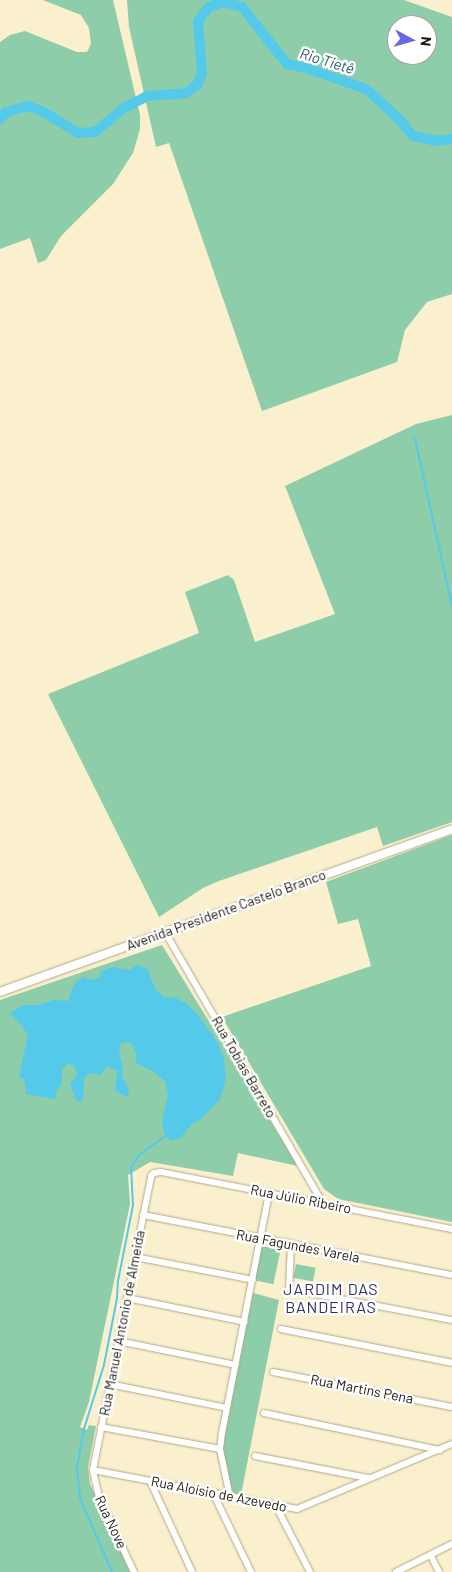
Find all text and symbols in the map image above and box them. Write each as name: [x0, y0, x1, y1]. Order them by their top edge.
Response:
north arrow: [387, 15, 437, 65]
text: N: [417, 36, 435, 47]
water label: Rio Tietê: [298, 44, 356, 78]
street label: Avenida Presidente Castelo Branco: [124, 866, 328, 954]
street label: Rua Tobias Barreto: [208, 1013, 280, 1121]
street label: Rua Júlio Ribeiro: [249, 1181, 353, 1217]
street label: Rua Fagundes Varela: [235, 1226, 361, 1266]
street label: Rua Manuel Antonio de Almeida: [96, 1229, 148, 1417]
district label: JARDIM DAS BANDEIRAS: [282, 1279, 380, 1317]
street label: Rua Martins Pena: [309, 1371, 415, 1407]
street label: Rua Aloísio de Azevedo: [150, 1473, 288, 1515]
street label: Rua Nove: [91, 1493, 131, 1551]

